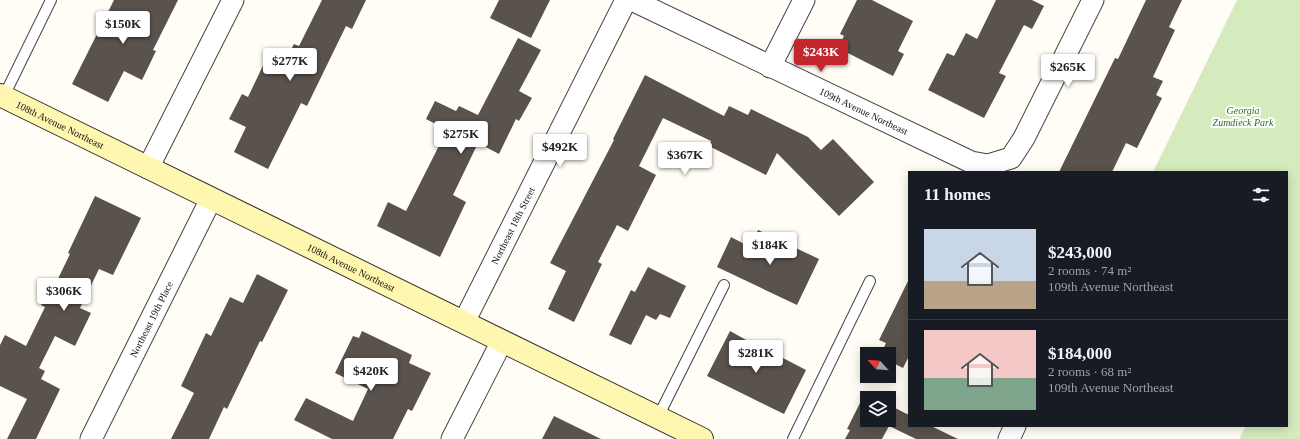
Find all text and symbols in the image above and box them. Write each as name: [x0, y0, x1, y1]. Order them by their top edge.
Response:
pin: $150K: [95, 11, 151, 45]
text: $150K: [105, 16, 141, 31]
pin: $243K: [793, 39, 849, 73]
text: $243K: [803, 44, 839, 59]
pin: $277K: [262, 48, 318, 82]
text: $277K: [272, 53, 308, 68]
pin: $265K: [1040, 54, 1096, 88]
text: $265K: [1050, 59, 1086, 74]
street label: 109th Avenue Northeast: [818, 85, 910, 137]
street label: 108th Avenue Northeast: [14, 99, 106, 151]
park label: Georgia Zumdieck Park: [1213, 105, 1274, 128]
pin: $275K: [433, 121, 489, 155]
text: $275K: [443, 126, 479, 141]
pin: $492K: [532, 134, 588, 168]
text: $492K: [542, 139, 578, 154]
pin: $367K: [657, 142, 713, 176]
text: $367K: [667, 147, 703, 162]
icon: filters: [1250, 184, 1272, 206]
street label: Northeast 18th Street: [489, 185, 537, 266]
text: 11 homes: [924, 185, 991, 204]
pin: $184K: [742, 232, 798, 266]
text: $184K: [752, 237, 788, 252]
street label: 108th Avenue Northeast: [305, 241, 397, 294]
text: $243,000: [1048, 243, 1112, 262]
icon: home: [956, 245, 1004, 293]
text: 2 rooms · 74 m²: [1048, 263, 1131, 278]
pin: $306K: [36, 278, 92, 312]
street label: Northeast 19th Place: [128, 279, 175, 359]
text: 109th Avenue Northeast: [1048, 279, 1173, 294]
text: $306K: [46, 283, 82, 298]
pin: $281K: [728, 340, 784, 374]
text: $184,000: [1048, 344, 1112, 363]
text: $281K: [738, 345, 774, 360]
icon: home: [956, 346, 1004, 394]
north arrow: [860, 347, 896, 383]
map controls: [860, 347, 896, 427]
pin: $420K: [343, 358, 399, 392]
text: $420K: [353, 363, 389, 378]
text: 2 rooms · 68 m²: [1048, 364, 1131, 379]
text: 109th Avenue Northeast: [1048, 380, 1173, 395]
button: layers: [860, 391, 896, 427]

